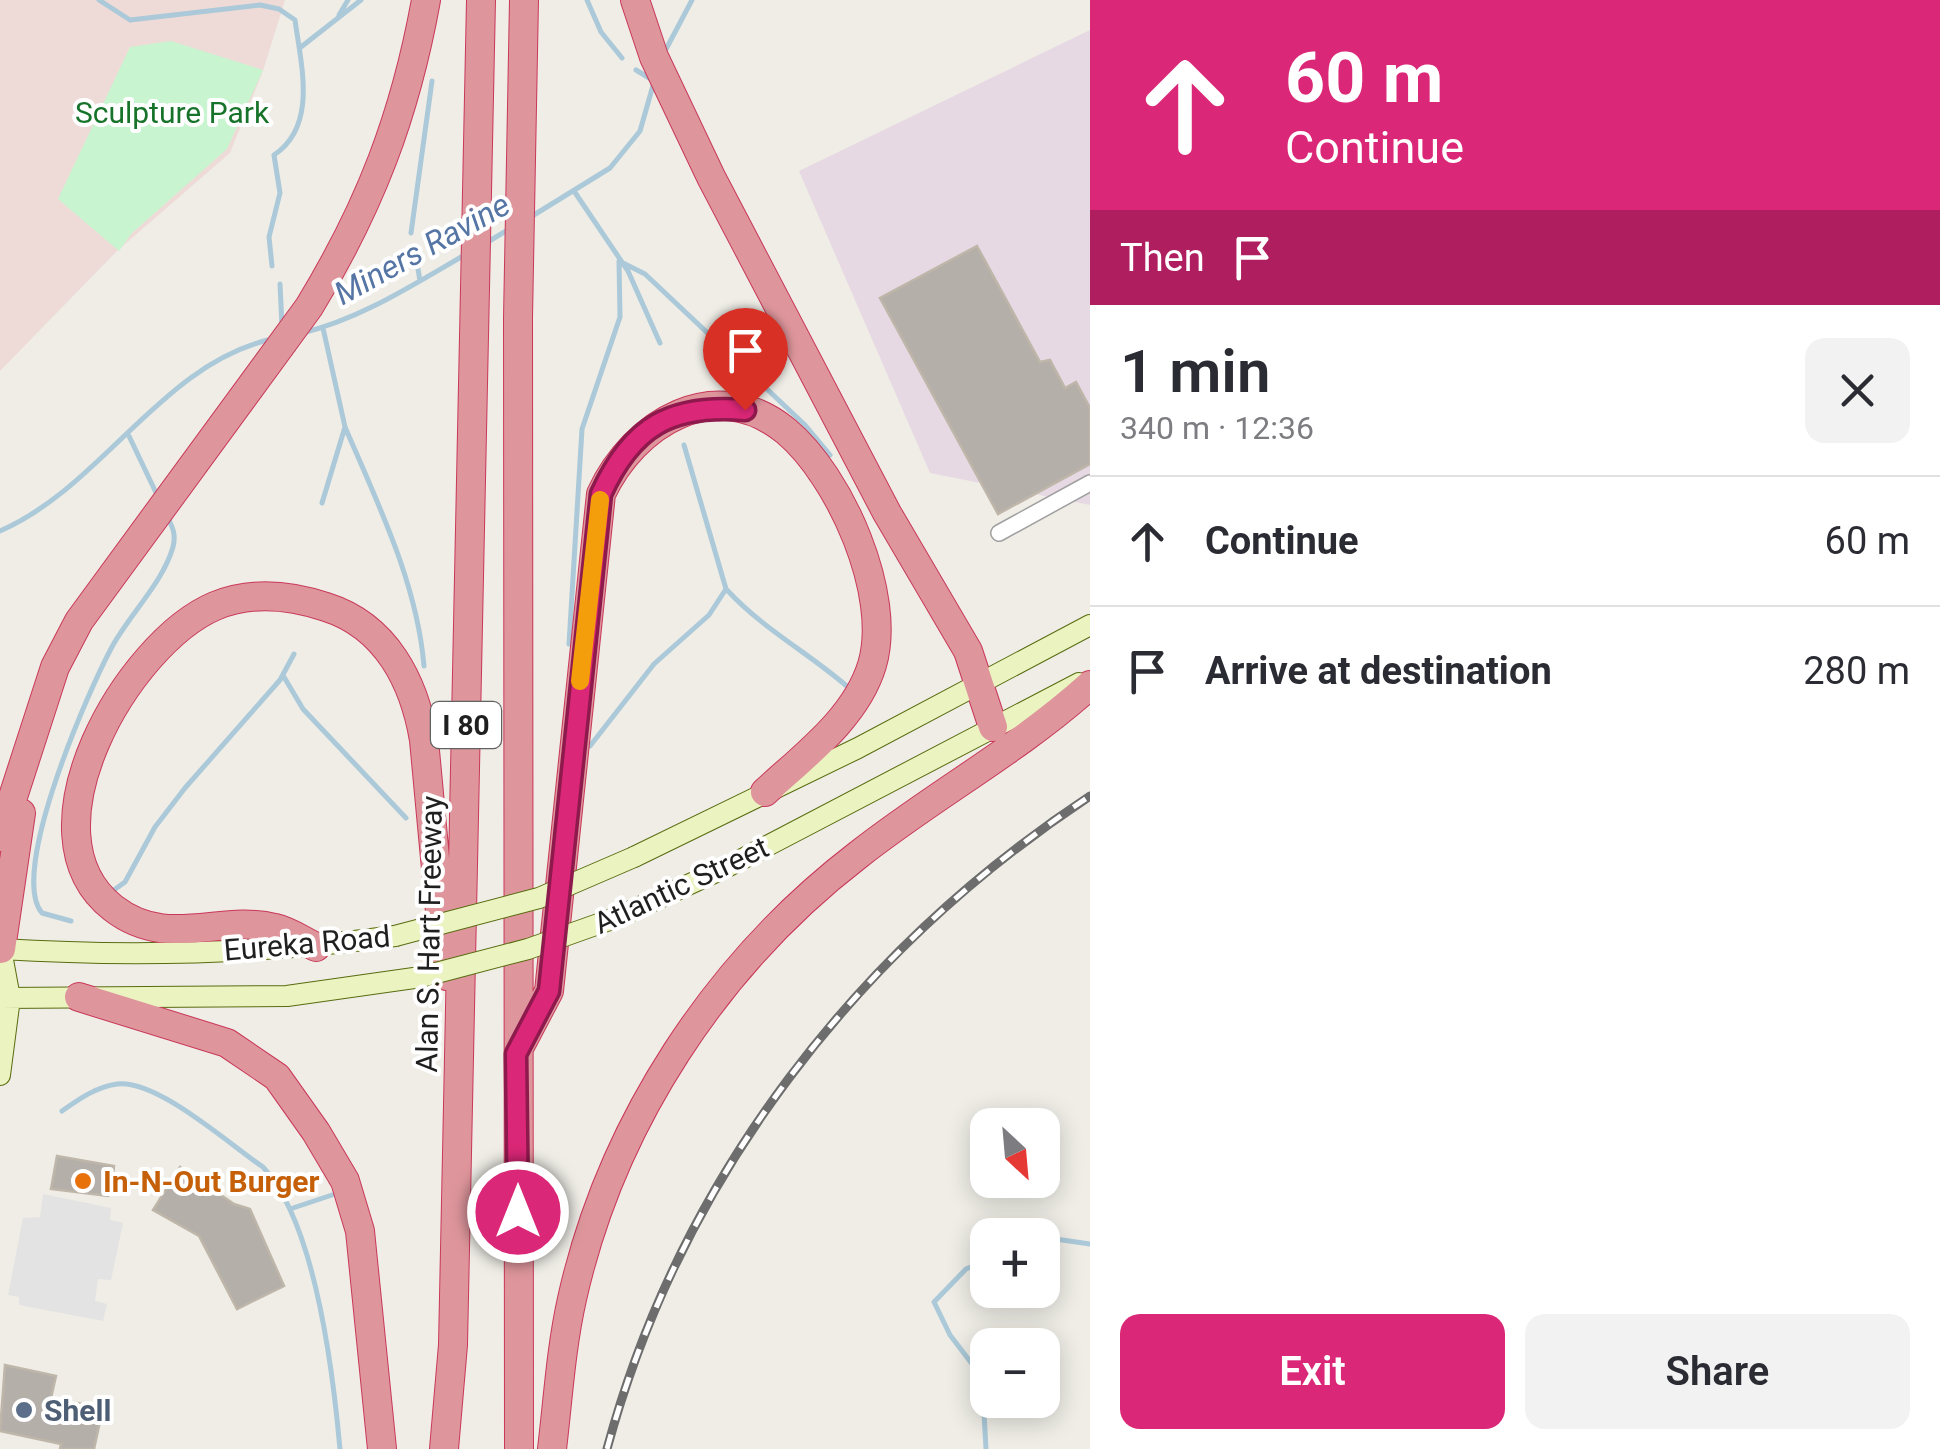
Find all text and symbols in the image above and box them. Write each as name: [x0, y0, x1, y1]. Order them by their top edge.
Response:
text: 60 m: [1285, 37, 1443, 119]
icon: ahead: [1120, 40, 1250, 170]
park label: Sculpture Park: [75, 95, 270, 130]
text: Continue: [1285, 121, 1464, 174]
water label: Miners Ravine: [328, 185, 516, 313]
icon: arrive: [1225, 230, 1280, 285]
text: Then: [1120, 236, 1205, 280]
pin: [703, 308, 788, 411]
icon: arrive: [718, 323, 773, 378]
text: 1 min: [1120, 336, 1270, 407]
button: close: [1805, 338, 1910, 443]
text: 340 m · 12:36: [1120, 409, 1314, 447]
icon: ahead: [1120, 514, 1175, 569]
text: Continue: [1205, 519, 1359, 563]
text: 60 m: [1825, 519, 1910, 563]
icon: arrive: [1120, 644, 1175, 699]
text: Arrive at destination: [1205, 649, 1552, 693]
text: 280 m: [1803, 649, 1910, 693]
road number: I 80: [431, 702, 501, 748]
street label: Alan S. Hart Freeway: [409, 795, 449, 1073]
street label: Atlantic Street: [588, 829, 774, 941]
street label: Eureka Road: [222, 918, 392, 968]
north arrow: [970, 1108, 1060, 1198]
map controls: [970, 1108, 1060, 1418]
position arrow: [466, 1160, 570, 1264]
place label: In-N-Out Burger: [103, 1164, 319, 1199]
marker: In-N-Out Burger: [72, 1170, 94, 1192]
button: +: [970, 1218, 1060, 1308]
button: Exit: [1120, 1314, 1505, 1429]
button: Share: [1525, 1314, 1910, 1429]
button: −: [970, 1328, 1060, 1418]
place label: Shell: [44, 1393, 111, 1428]
marker: Shell: [13, 1399, 35, 1421]

